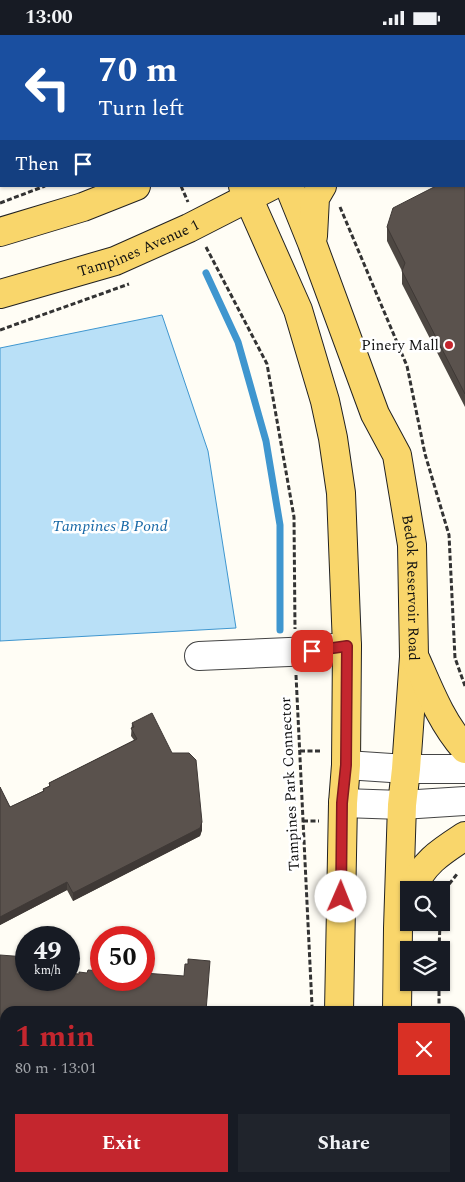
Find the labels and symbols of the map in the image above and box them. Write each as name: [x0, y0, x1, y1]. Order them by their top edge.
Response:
street label: Tampines Avenue 1: [75, 213, 203, 283]
place label: Pinery Mall: [361, 334, 439, 357]
marker: Pinery Mall: [443, 339, 455, 351]
street label: Bedok Reservoir Road: [396, 513, 426, 661]
water label: Tampines B Pond: [52, 514, 168, 538]
pin: [291, 630, 333, 672]
street label: Tampines Park Connector: [274, 696, 306, 872]
position arrow: [314, 870, 366, 922]
speed limit sign: 50: [90, 926, 155, 991]

